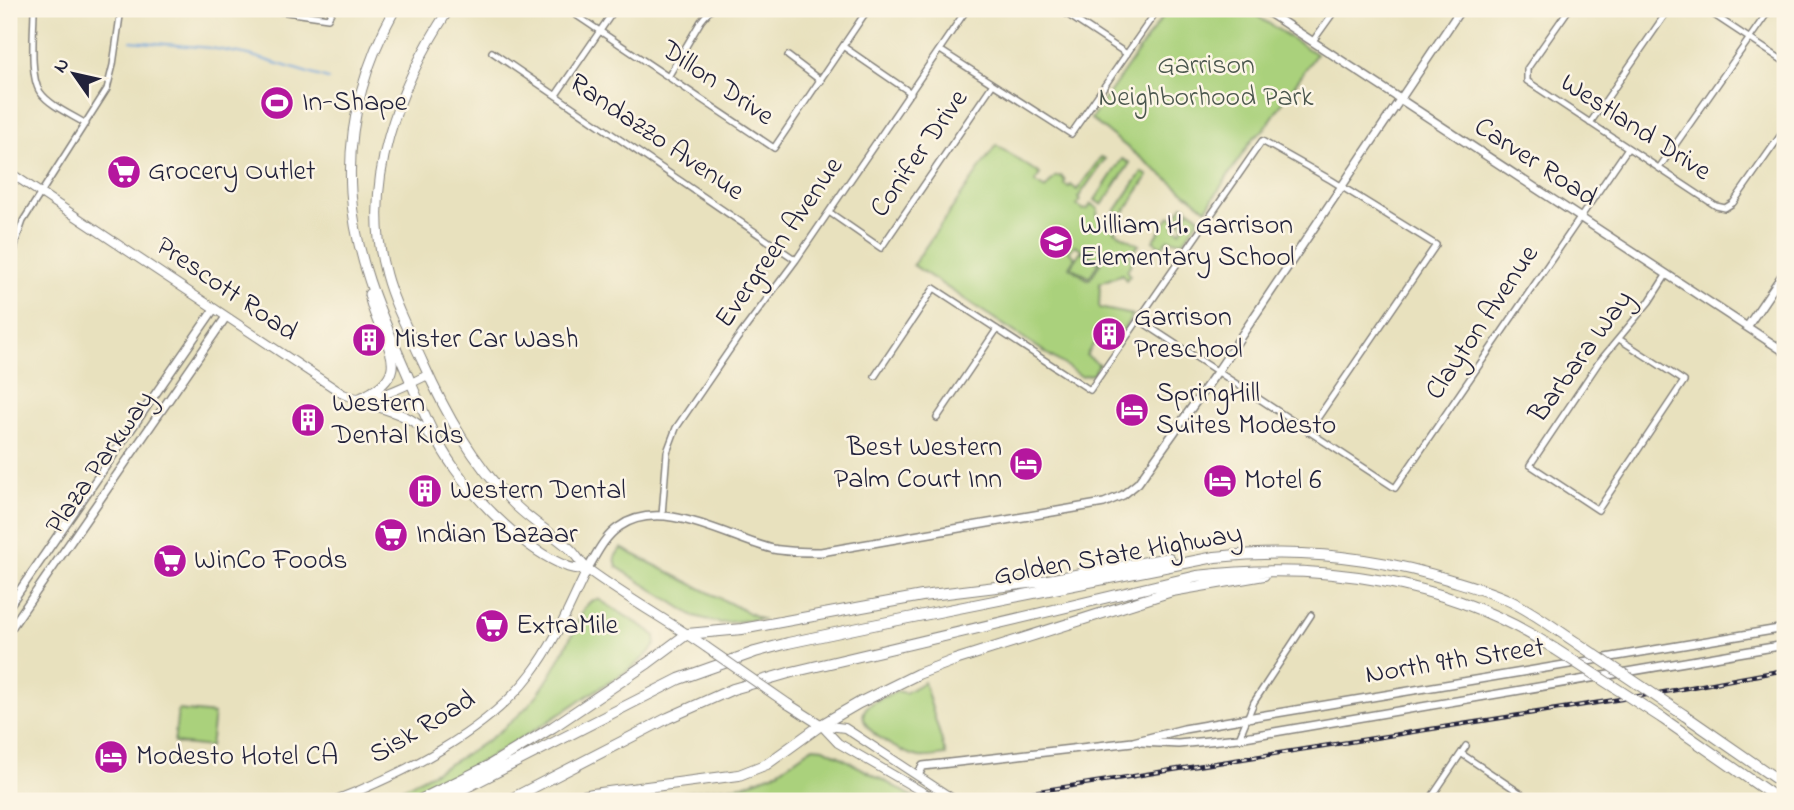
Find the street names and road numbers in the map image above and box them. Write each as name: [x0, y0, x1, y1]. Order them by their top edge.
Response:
street label: Dillon Drive: [651, 30, 782, 137]
street label: Randazzo Avenue: [560, 64, 752, 212]
street label: Westland Drive: [1551, 64, 1719, 192]
street label: Conifer Drive: [861, 81, 980, 227]
street label: Carver Road: [1465, 108, 1605, 218]
street label: Evergreen Avenue: [706, 149, 855, 337]
street label: Prescott Road: [147, 227, 306, 353]
street label: Clayton Avenue: [1416, 237, 1550, 409]
street label: Barbara Way: [1519, 282, 1644, 433]
street label: Plaza Parkway: [36, 382, 166, 544]
street label: Golden State Highway: [991, 514, 1245, 598]
street label: North 9th Street: [1363, 628, 1547, 696]
street label: Sisk Road: [362, 680, 484, 776]

